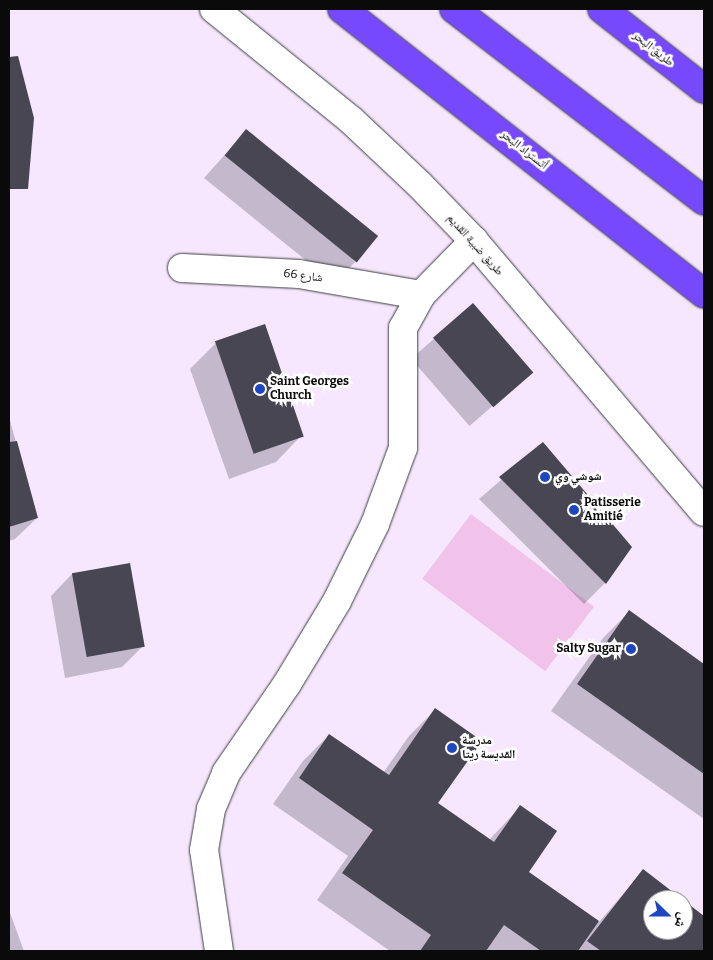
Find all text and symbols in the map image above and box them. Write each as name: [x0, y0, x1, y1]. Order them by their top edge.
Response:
street label: طريق البحر: [629, 28, 677, 70]
street label: أتستراد البحر: [497, 127, 551, 173]
street label: طريق ضبية القديم: [443, 211, 507, 279]
street label: شارع 66: [283, 266, 323, 286]
place label: Saint Georges Church: [270, 375, 349, 403]
marker: Saint Georges Church: [254, 383, 266, 395]
place label: شوشي وي: [555, 470, 602, 484]
marker: شوشي وي: [539, 471, 551, 483]
place label: Patisserie Amitié: [584, 496, 641, 524]
marker: Patisserie Amitié: [568, 504, 580, 516]
place label: Salty Sugar: [556, 642, 621, 656]
marker: Salty Sugar: [625, 643, 637, 655]
place label: مدرسة القديسة ريتا: [462, 734, 515, 762]
marker: مدرسة القديسة ريتا: [446, 742, 458, 754]
north arrow: [643, 890, 693, 940]
text: ش: [671, 910, 692, 930]

